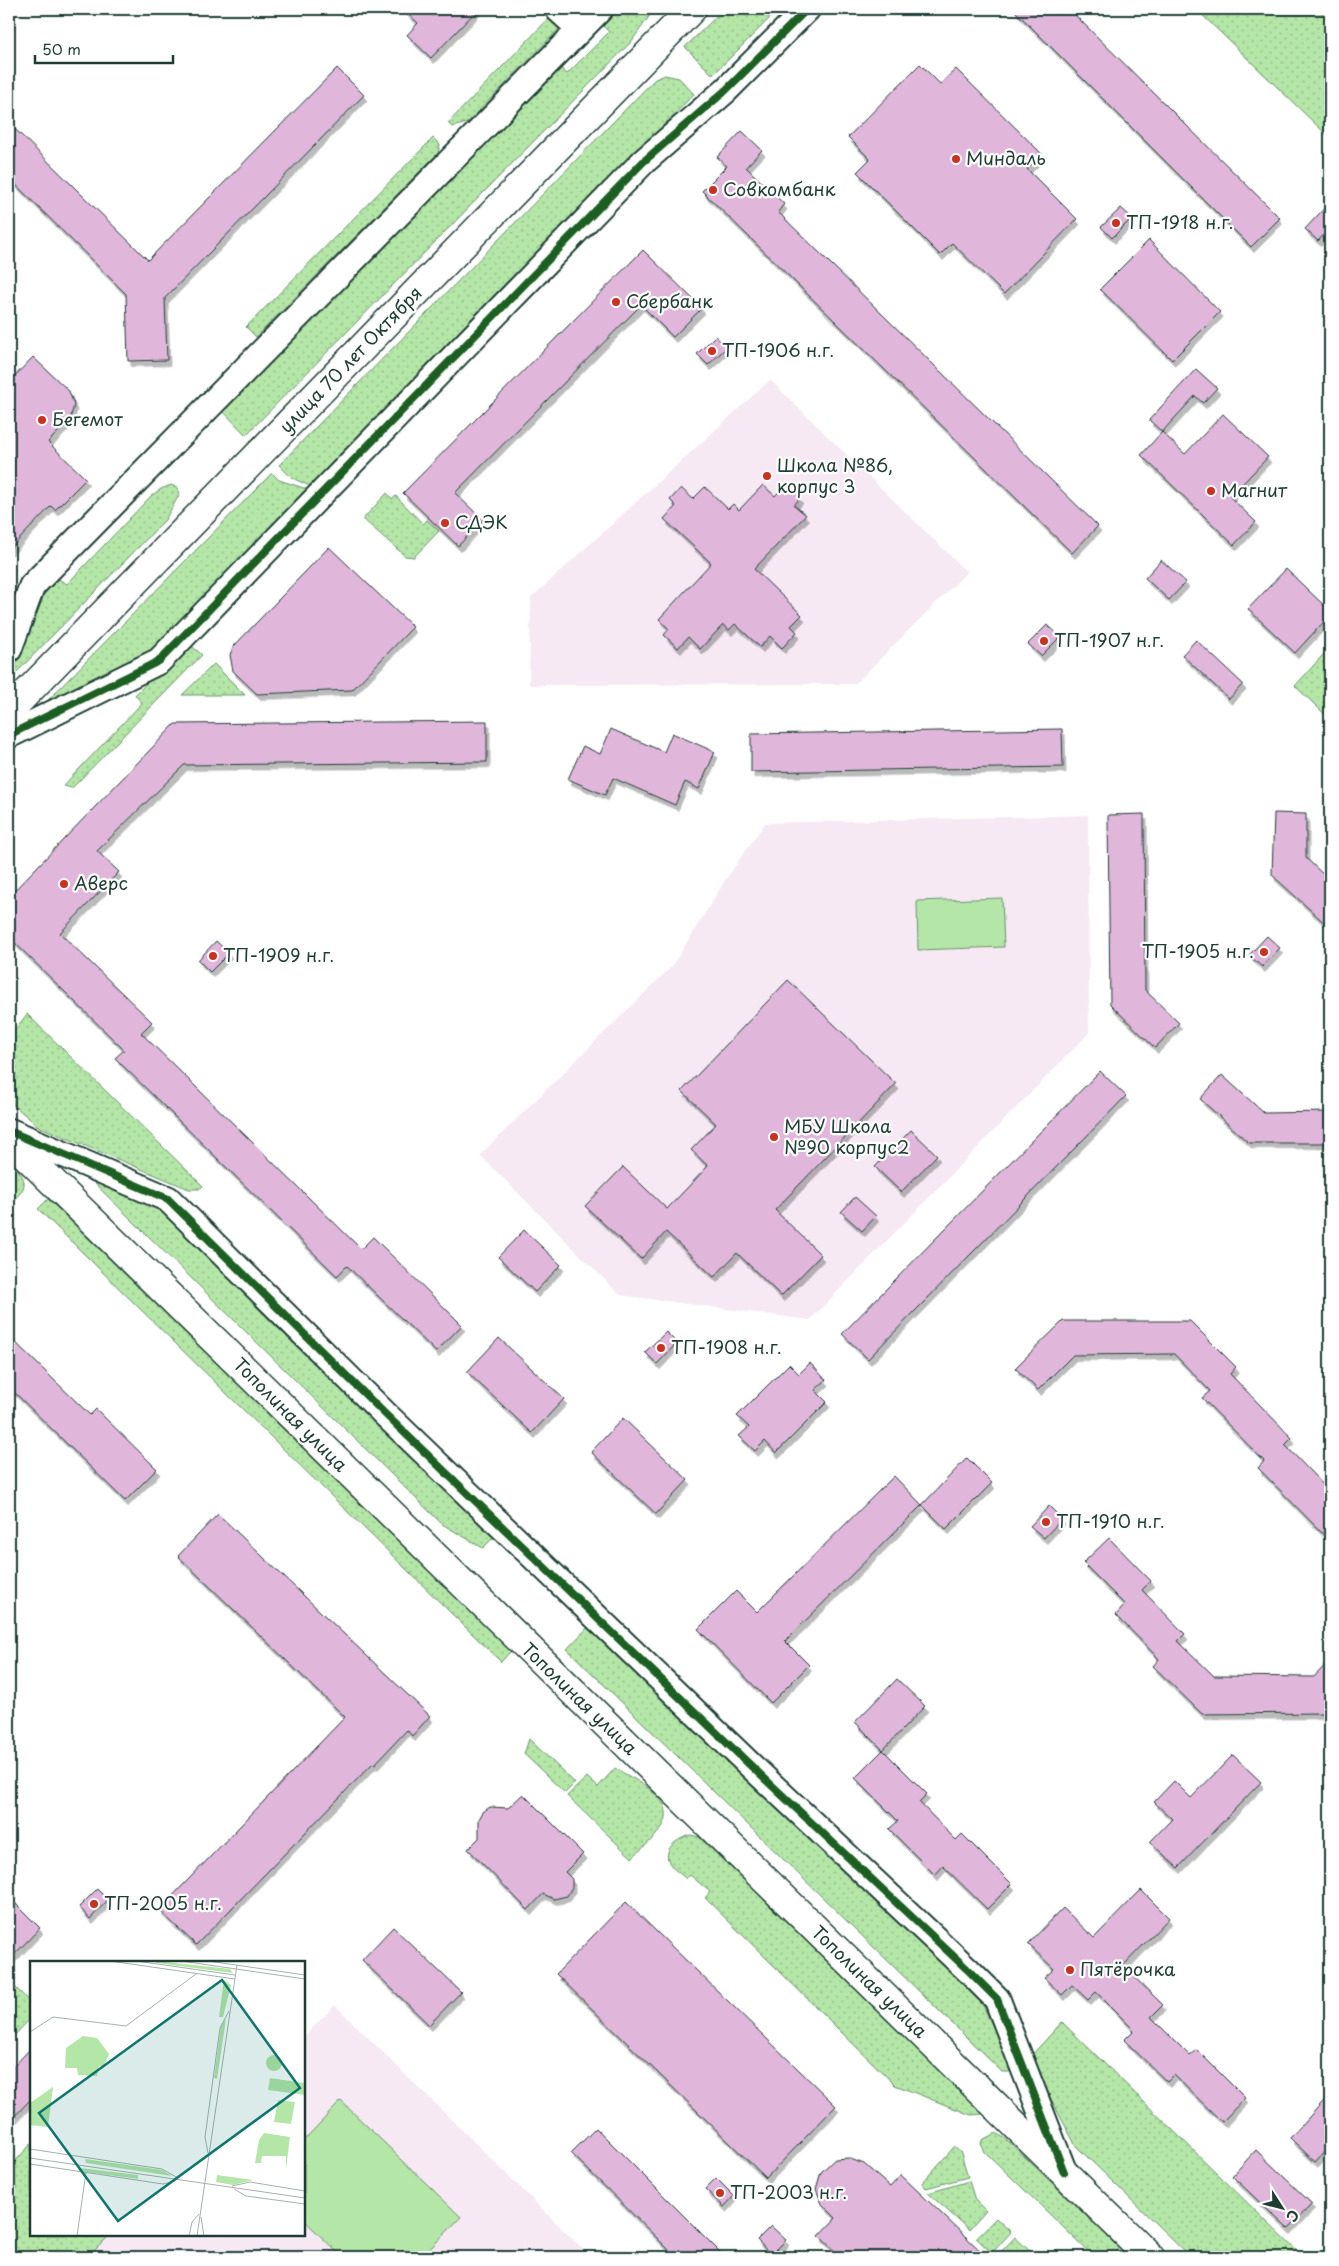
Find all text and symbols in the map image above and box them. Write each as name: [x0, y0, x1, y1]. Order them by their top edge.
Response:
scale bar: [35, 32, 172, 64]
text: 50 m: [42, 37, 81, 60]
place label: Миндаль: [966, 144, 1046, 171]
marker: Миндаль: [950, 153, 962, 165]
place label: Совкомбанк: [723, 175, 836, 202]
marker: Совкомбанк: [707, 184, 719, 196]
place label: ТП-1918 н.г.: [1126, 208, 1234, 235]
marker: ТП-1918 н.г.: [1110, 217, 1122, 229]
street label: улица 70 лет Октября: [272, 279, 427, 439]
place label: Сбербанк: [626, 287, 713, 314]
marker: Сбербанк: [610, 296, 622, 308]
place label: ТП-1906 н.г.: [722, 336, 834, 363]
marker: ТП-1906 н.г.: [706, 345, 718, 357]
place label: Бегемот: [52, 405, 123, 432]
marker: Бегемот: [36, 414, 48, 426]
place label: Школа №86, корпус 3: [777, 451, 893, 499]
marker: Школа №86, корпус 3: [761, 470, 773, 482]
place label: Магнит: [1221, 476, 1288, 503]
marker: Магнит: [1205, 485, 1217, 497]
place label: СДЭК: [455, 508, 508, 535]
marker: СДЭК: [439, 517, 451, 529]
place label: ТП-1907 н.г.: [1054, 626, 1164, 653]
marker: ТП-1907 н.г.: [1038, 635, 1050, 647]
place label: Аверс: [74, 869, 128, 896]
marker: Аверс: [58, 878, 70, 890]
place label: ТП-1905 н.г.: [1142, 937, 1254, 964]
place label: ТП-1909 н.г.: [223, 941, 334, 968]
marker: ТП-1905 н.г.: [1258, 946, 1270, 958]
marker: ТП-1909 н.г.: [207, 950, 219, 962]
place label: МБУ Школа №90 корпус2: [784, 1112, 909, 1160]
marker: МБУ Школа №90 корпус2: [768, 1131, 780, 1143]
place label: ТП-1908 н.г.: [671, 1333, 782, 1360]
marker: ТП-1908 н.г.: [655, 1342, 667, 1354]
street label: Тополиная улица: [228, 1351, 355, 1478]
place label: ТП-1910 н.г.: [1056, 1507, 1165, 1534]
marker: ТП-1910 н.г.: [1040, 1516, 1052, 1528]
street label: Тополиная улица: [516, 1635, 645, 1761]
place label: ТП-2005 н.г.: [104, 1889, 222, 1916]
marker: ТП-2005 н.г.: [88, 1898, 100, 1910]
street label: Тополиная улица: [806, 1918, 935, 2044]
place label: Пятёрочка: [1080, 1955, 1176, 1982]
inset map: [30, 1961, 305, 2236]
marker: Пятёрочка: [1064, 1964, 1076, 1976]
place label: ТП-2003 н.г.: [730, 2178, 847, 2205]
north arrow: [1256, 2184, 1306, 2234]
marker: ТП-2003 н.г.: [714, 2187, 726, 2199]
text: С: [1281, 2206, 1305, 2226]

